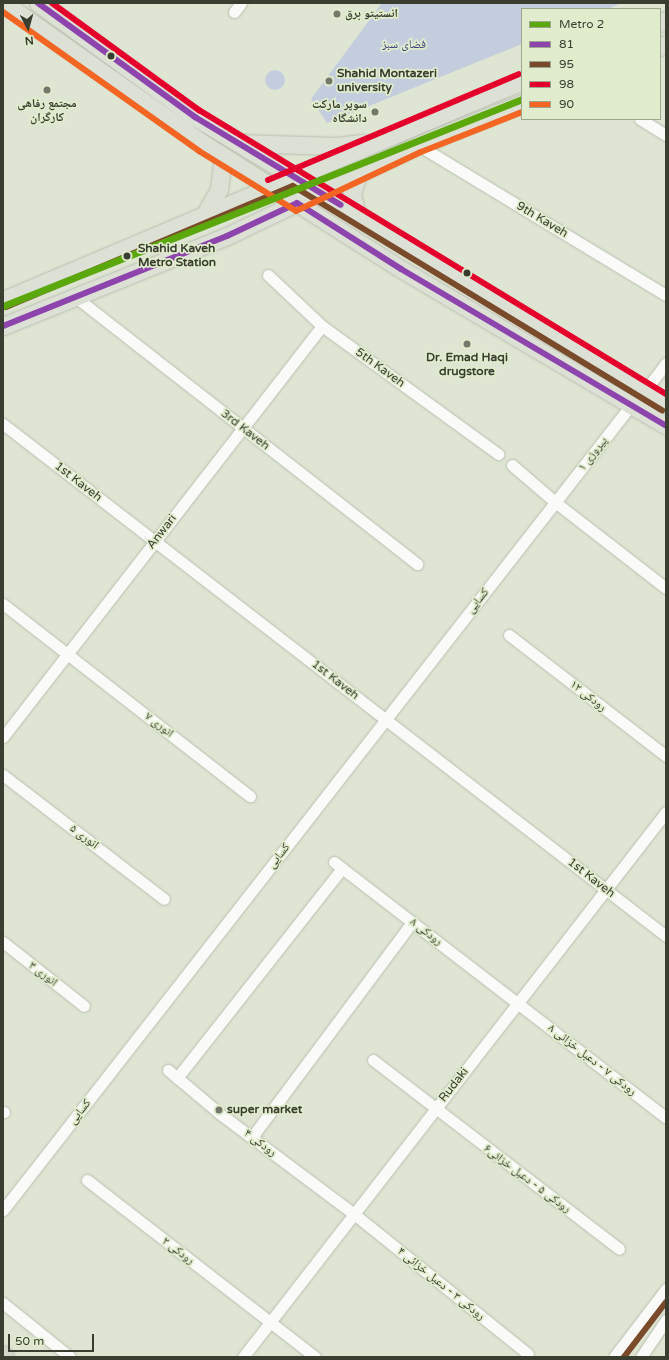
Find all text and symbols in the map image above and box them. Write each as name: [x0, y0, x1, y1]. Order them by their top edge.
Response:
place label: انستیتو برق: [345, 7, 398, 21]
north arrow: [8, 8, 48, 48]
legend: [521, 8, 661, 120]
marker: انستیتو برق: [332, 9, 342, 19]
text: Metro 2: [559, 17, 604, 31]
text: N: [24, 34, 34, 47]
text: 81: [559, 37, 574, 51]
park label: فضای سبز: [382, 38, 426, 52]
unlabelled marker: [106, 51, 116, 61]
text: 95: [559, 57, 574, 71]
place label: Shahid Montazeri university: [337, 67, 437, 95]
marker: Shahid Montazeri university: [324, 76, 334, 86]
text: 98: [559, 77, 574, 91]
marker: مجتمع رفاهی کارگران: [42, 85, 52, 95]
place label: مجتمع رفاهی کارگران: [17, 97, 77, 125]
text: 90: [559, 97, 574, 111]
place label: سوپر مارکت دانشگاه: [312, 98, 367, 126]
marker: سوپر مارکت دانشگاه: [370, 107, 380, 117]
street label: 9th Kaveh: [514, 199, 570, 241]
place label: Shahid Kaveh Metro Station: [138, 242, 216, 270]
marker: Shahid Kaveh Metro Station: [120, 249, 134, 263]
unlabelled marker: [462, 268, 472, 278]
marker: Dr. Emad Haqi drugstore: [462, 339, 472, 349]
street label: 5th Kaveh: [352, 345, 408, 391]
place label: Dr. Emad Haqi drugstore: [426, 351, 508, 379]
street label: 3rd Kaveh: [218, 407, 272, 453]
street label: پیروزی ۱: [575, 434, 611, 474]
street label: 1st Kaveh: [52, 459, 104, 505]
street label: Anwari: [144, 512, 180, 552]
street label: کسایی: [464, 585, 492, 617]
street label: 1st Kaveh: [309, 657, 361, 703]
street label: رودکی ۱۲: [567, 677, 609, 715]
street label: انوری ۷: [142, 709, 176, 741]
street label: انوری ۵: [67, 822, 101, 852]
street label: کسایی: [265, 840, 293, 872]
street label: 1st Kaveh: [565, 855, 617, 901]
street label: رودکی ۸: [407, 915, 445, 949]
street label: انوری ۳: [26, 958, 60, 990]
street label: رودکی ۷ - دعبل خزائی ۸: [545, 1021, 639, 1099]
street label: Rudaki: [436, 1065, 472, 1105]
street label: کسایی: [66, 1096, 94, 1128]
place label: super market: [227, 1103, 302, 1117]
marker: super market: [214, 1105, 224, 1115]
street label: رودکی ۴: [241, 1126, 279, 1160]
street label: رودکی ۵ - دعبل خزائی۶: [481, 1142, 573, 1216]
street label: رودکی ۲: [159, 1234, 197, 1268]
street label: رودکی ۳ - دعبل خزائی ۴: [394, 1244, 488, 1324]
scale bar: [10, 1326, 96, 1352]
text: 50 m: [15, 1334, 44, 1348]

